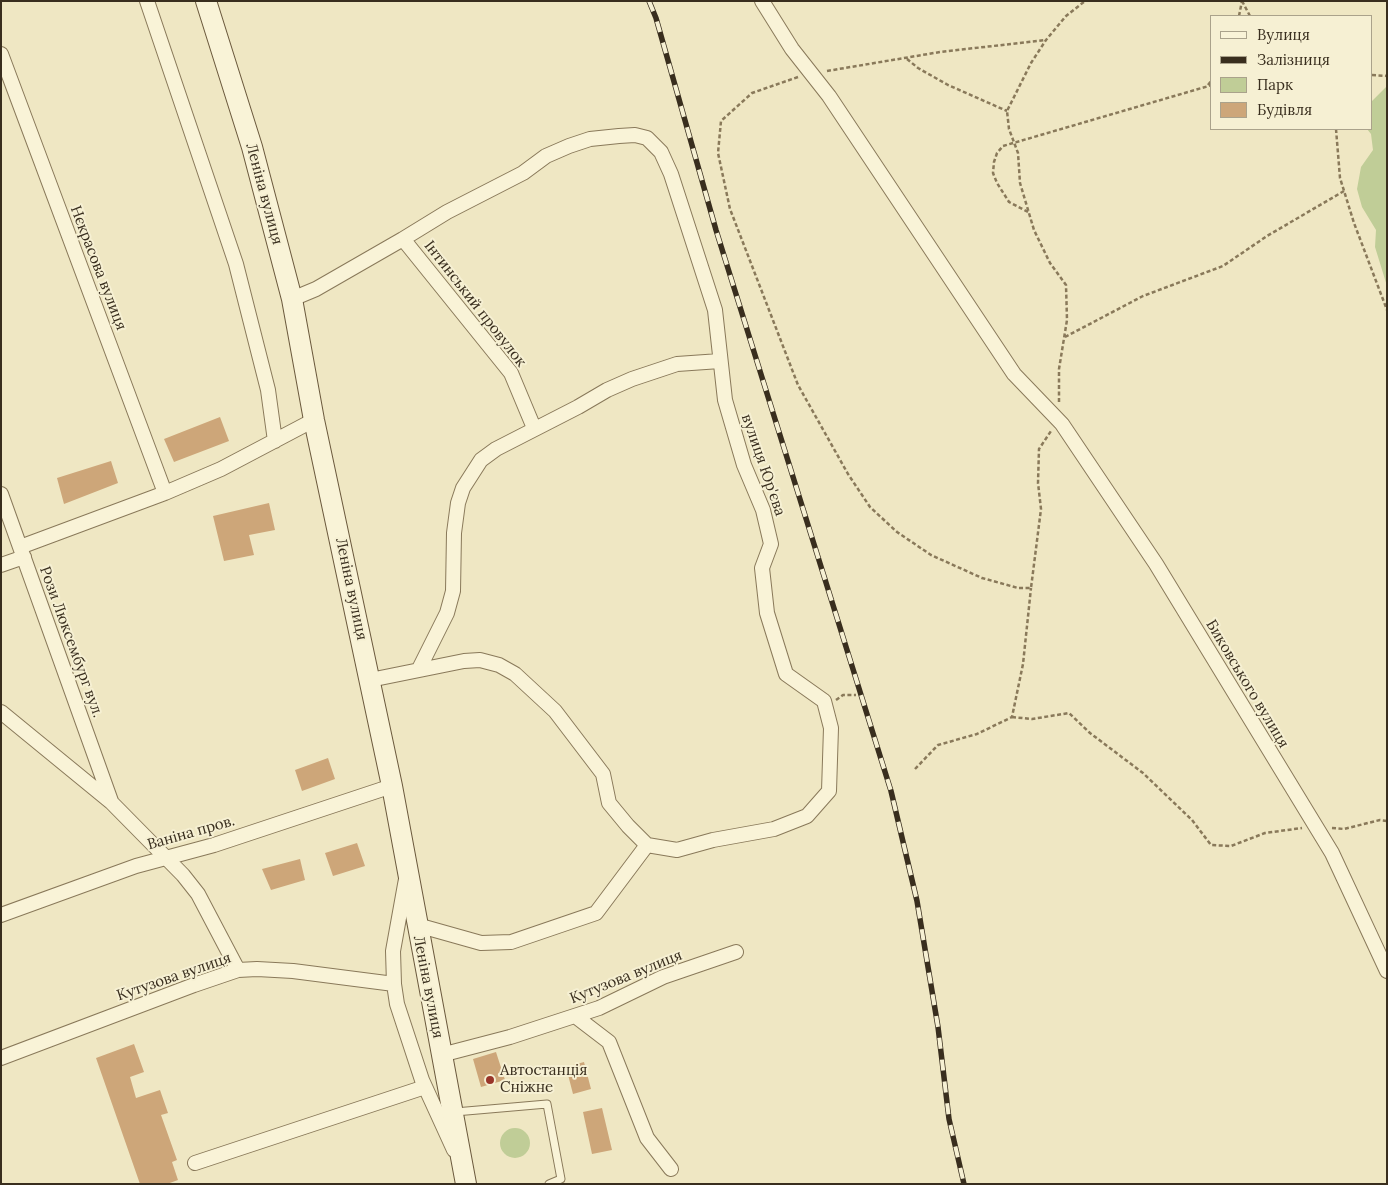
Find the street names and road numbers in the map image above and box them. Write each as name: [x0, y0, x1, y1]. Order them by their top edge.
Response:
street label: Леніна вулиця: [242, 141, 286, 247]
street label: Нєкрасова вулиця: [66, 203, 130, 333]
street label: Інтинський провулок: [420, 237, 530, 371]
street label: вулиця Юр'єва: [737, 412, 789, 518]
street label: Леніна вулиця: [331, 536, 371, 642]
street label: Рози Люксембург вул.: [35, 564, 107, 720]
street label: Биковського вулиця: [1202, 617, 1292, 751]
street label: Ваніна пров.: [145, 812, 237, 854]
street label: Леніна вулиця: [409, 934, 447, 1040]
street label: Кутузова вулиця: [567, 946, 685, 1008]
street label: Кутузова вулиця: [115, 949, 233, 1005]

